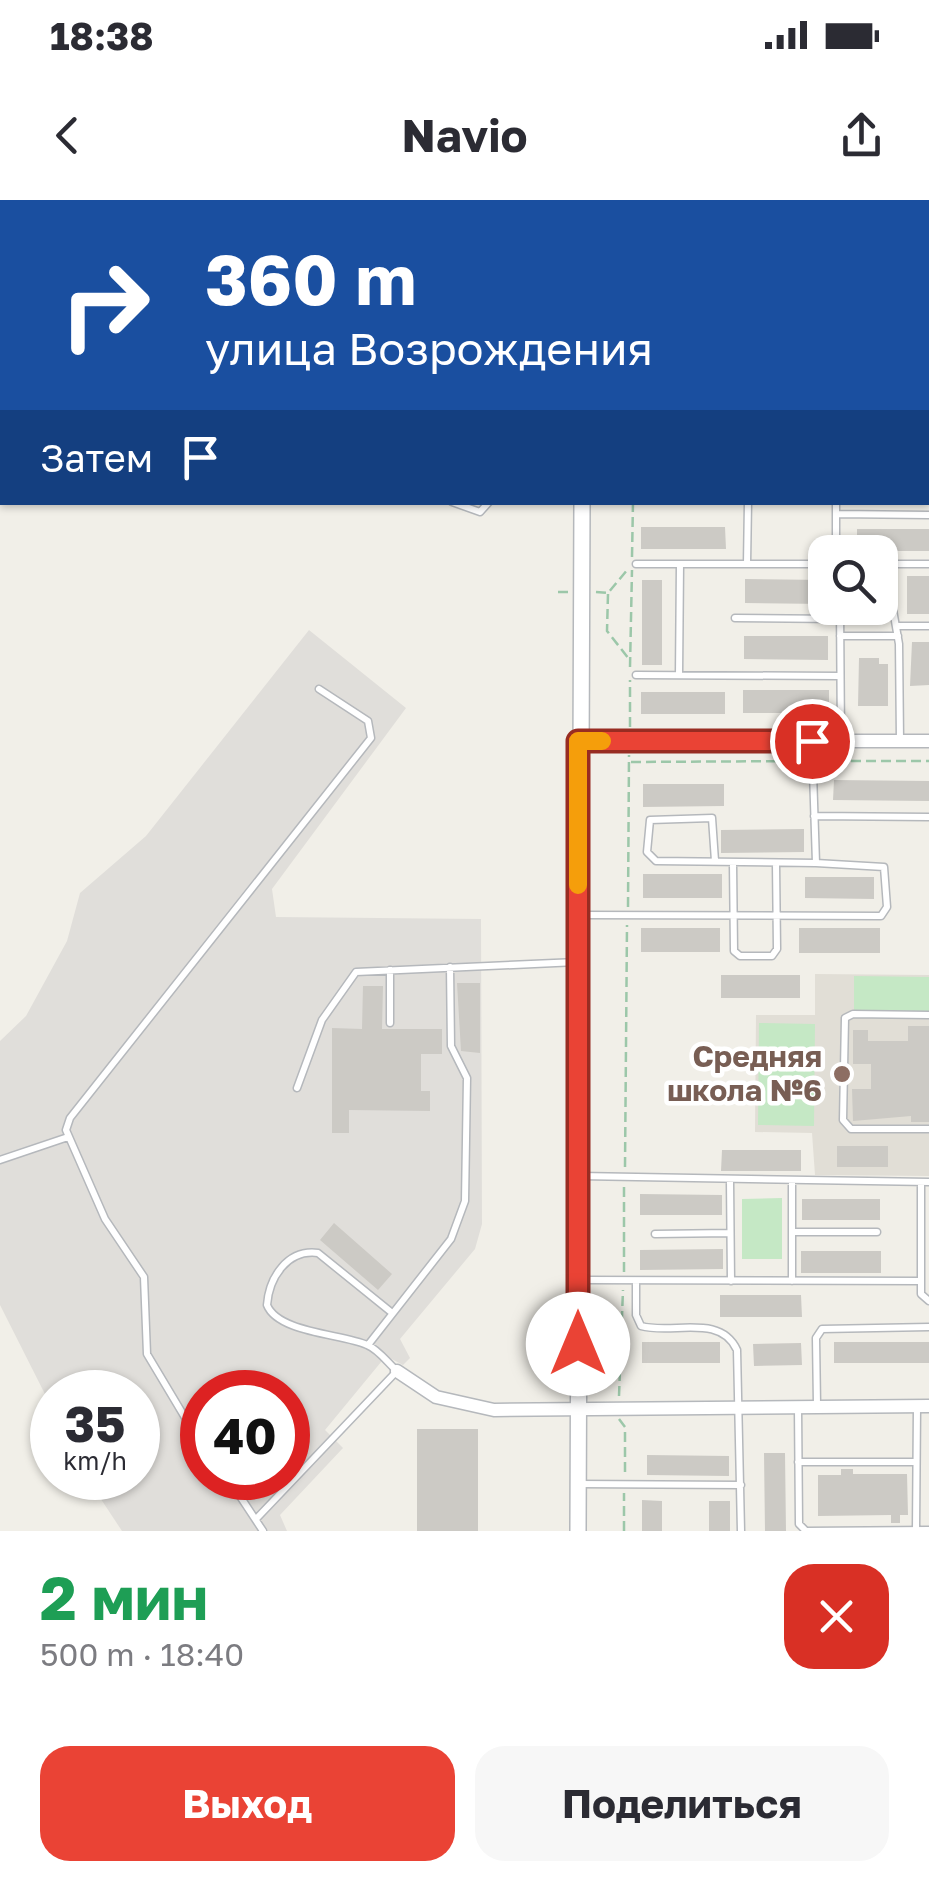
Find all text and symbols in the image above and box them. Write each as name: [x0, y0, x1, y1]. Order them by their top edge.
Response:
text: 18:38: [50, 13, 154, 58]
icon: back: [40, 108, 95, 163]
text: Navio: [402, 108, 527, 162]
icon: share: [834, 108, 889, 163]
text: 360 m: [205, 236, 416, 320]
icon: right: [40, 240, 170, 370]
text: улица Возрождения: [205, 321, 653, 375]
icon: arrive: [173, 430, 228, 485]
text: Затем: [40, 435, 153, 480]
map controls: [808, 535, 898, 625]
button: search: [808, 535, 898, 625]
pin: [770, 699, 855, 784]
icon: arrive: [785, 714, 840, 769]
place label: Средняя школа №6: [667, 1038, 822, 1108]
marker: Средняя школа №6: [831, 1063, 853, 1085]
position arrow: [526, 1292, 630, 1396]
speed limit sign: 40: [180, 1370, 310, 1500]
text: 35: [64, 1393, 125, 1453]
text: km/h: [63, 1445, 127, 1476]
text: 2 мин: [40, 1561, 208, 1633]
button: close: [784, 1564, 889, 1669]
text: 500 m · 18:40: [40, 1635, 244, 1673]
button: Выход: [40, 1746, 455, 1861]
button: Поделиться: [475, 1746, 889, 1861]

